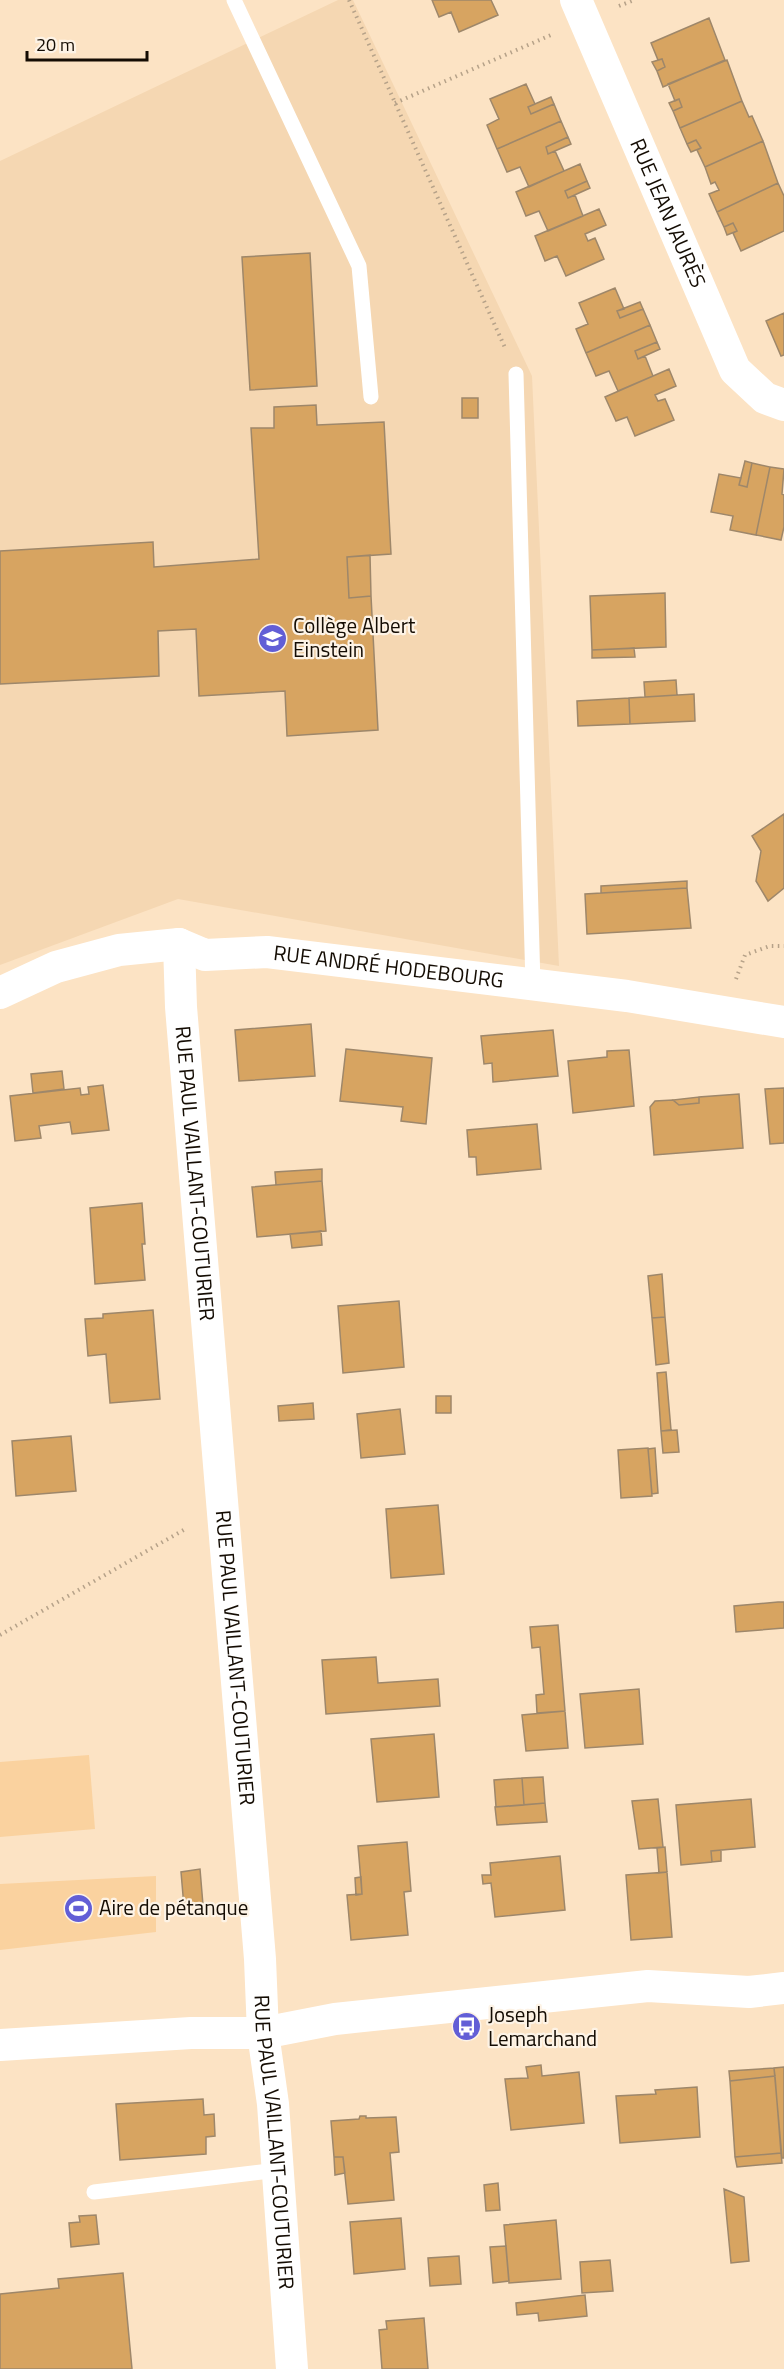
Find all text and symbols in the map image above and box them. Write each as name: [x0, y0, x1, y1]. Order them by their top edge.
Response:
scale bar: [27, 24, 147, 62]
text: 20 m: [36, 31, 75, 58]
street label: RUE JEAN JAURÈS: [622, 133, 715, 292]
place label: Collège Albert Einstein: [293, 609, 416, 665]
school or university icon: Collège Albert Einstein: [256, 622, 288, 654]
street label: RUE ANDRÉ HODEBOURG: [272, 936, 506, 996]
street label: RUE PAUL VAILLANT-COUTURIER: [168, 1024, 224, 1322]
street label: RUE PAUL VAILLANT-COUTURIER: [208, 1509, 264, 1807]
place label: Aire de pétanque: [99, 1891, 248, 1923]
sports icon: Aire de pétanque: [62, 1892, 94, 1924]
street label: RUE PAUL VAILLANT-COUTURIER: [246, 1994, 303, 2291]
place label: Joseph Lemarchand: [488, 1998, 597, 2054]
bus stop icon: Joseph Lemarchand: [451, 2011, 483, 2043]

